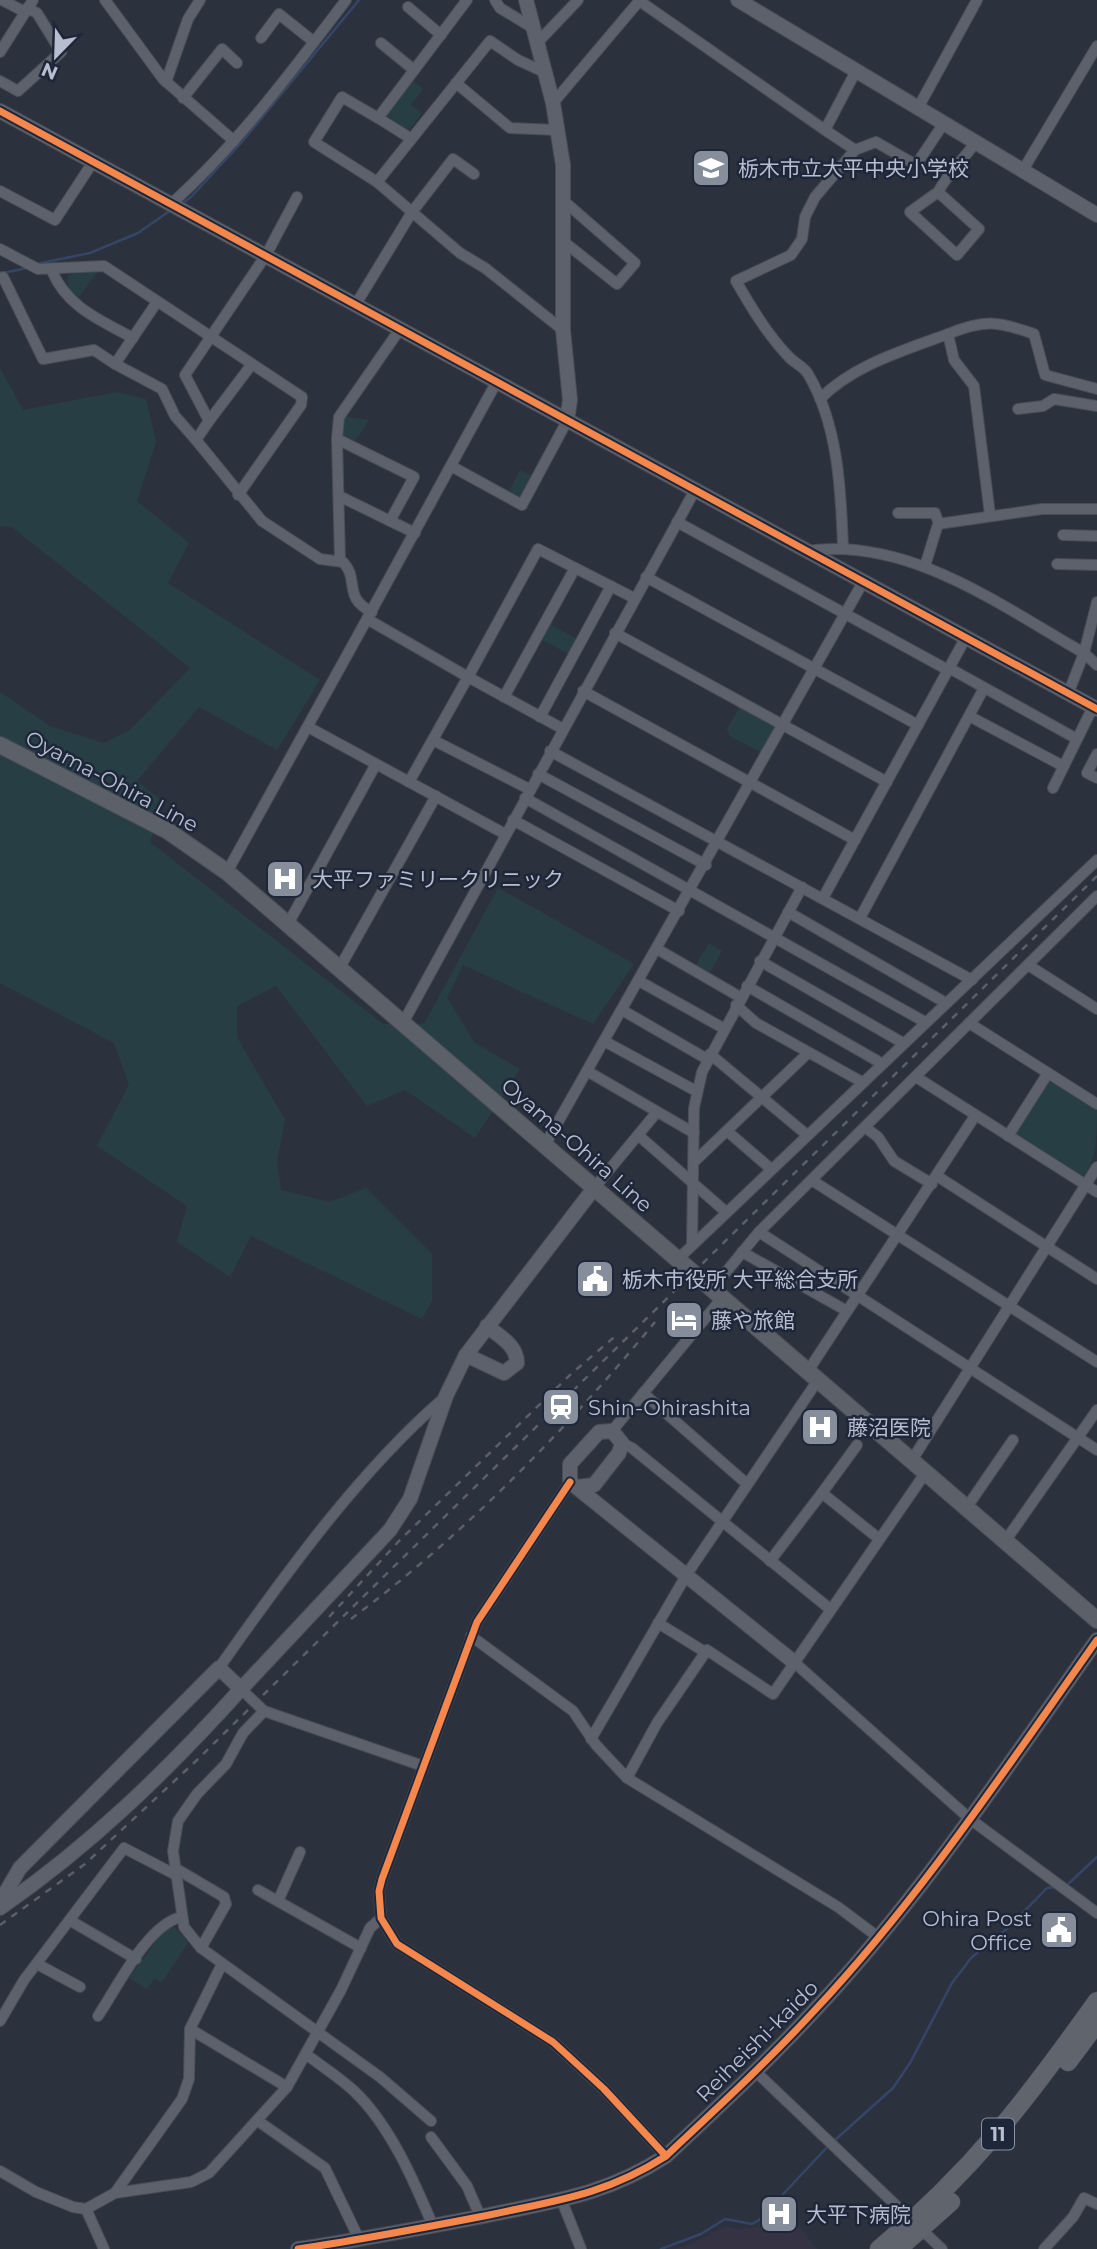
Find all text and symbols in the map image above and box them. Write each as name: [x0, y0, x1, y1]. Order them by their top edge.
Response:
north arrow: [21, 21, 91, 91]
text: N: [38, 58, 61, 85]
school or university icon: 栃木市立大平中央小学校: [690, 147, 732, 189]
place label: 栃木市立大平中央小学校: [738, 156, 969, 181]
street label: Oyama-Ohira Line: [22, 725, 202, 837]
hospital icon: 大平ファミリークリニック: [264, 858, 306, 900]
place label: 大平ファミリークリニック: [312, 867, 564, 892]
street label: Oyama-Ohira Line: [496, 1073, 658, 1217]
public building icon: 栃木市役所 大平総合支所: [574, 1258, 616, 1300]
place label: 栃木市役所 大平総合支所: [622, 1267, 859, 1292]
hotel icon: 藤や旅館: [663, 1299, 705, 1341]
place label: 藤や旅館: [711, 1308, 795, 1333]
station icon: Shin-Ohirashita: [540, 1386, 582, 1428]
place label: Shin-Ohirashita: [588, 1395, 751, 1420]
hospital icon: 藤沼医院: [799, 1406, 841, 1448]
place label: 藤沼医院: [847, 1415, 931, 1440]
place label: Ohira Post Office: [922, 1906, 1032, 1955]
public building icon: Ohira Post Office: [1038, 1909, 1080, 1951]
street label: Reiheishi-kaido: [691, 1975, 823, 2107]
road number: 11: [982, 2118, 1014, 2150]
hospital icon: 大平下病院: [758, 2193, 800, 2235]
place label: 大平下病院: [806, 2202, 911, 2227]

